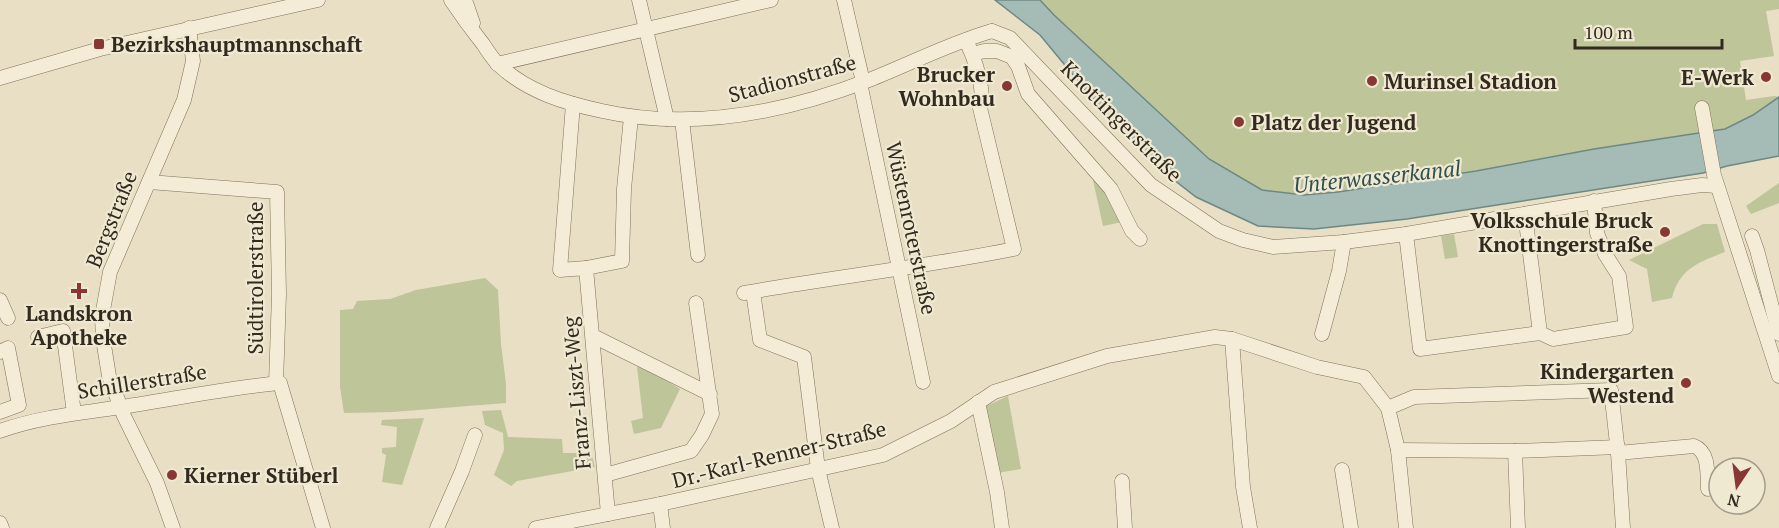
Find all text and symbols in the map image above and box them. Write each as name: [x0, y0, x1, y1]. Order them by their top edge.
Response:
scale bar: [1575, 12, 1722, 50]
text: 100 m: [1584, 20, 1633, 44]
place label: Bezirkshauptmannschaft: [111, 30, 363, 58]
marker: Bezirkshauptmannschaft: [92, 37, 106, 51]
street label: Stadionstraße: [725, 47, 859, 109]
street label: Knottingerstraße: [1055, 54, 1189, 188]
place label: Brucker Wohnbau: [898, 60, 995, 112]
place label: E-Werk: [1681, 63, 1755, 91]
place label: Murinsel Stadion: [1384, 67, 1557, 95]
marker: E-Werk: [1759, 70, 1773, 84]
marker: Murinsel Stadion: [1365, 74, 1379, 88]
marker: Brucker Wohnbau: [1000, 79, 1014, 93]
place label: Platz der Jugend: [1251, 108, 1417, 136]
marker: Platz der Jugend: [1232, 115, 1246, 129]
street label: Wüstenroterstraße: [880, 139, 944, 317]
water label: Unterwasserkanal: [1292, 153, 1462, 199]
street label: Bergstraße: [79, 166, 143, 272]
street label: Südtirolerstraße: [241, 201, 269, 355]
place label: Volksschule Bruck Knottingerstraße: [1470, 206, 1654, 258]
marker: Volksschule Bruck Knottingerstraße: [1658, 225, 1672, 239]
marker: Landskron Apotheke: [72, 284, 86, 298]
place label: Landskron Apotheke: [26, 299, 133, 351]
street label: Franz-Liszt-Weg: [555, 314, 597, 471]
street label: Schillerstraße: [75, 357, 209, 405]
place label: Kindergarten Westend: [1540, 357, 1674, 409]
marker: Kindergarten Westend: [1679, 376, 1693, 390]
street label: Dr.-Karl-Renner-Straße: [669, 414, 889, 494]
north arrow: [1707, 456, 1767, 516]
place label: Kierner Stüberl: [184, 461, 339, 489]
marker: Kierner Stüberl: [165, 468, 179, 482]
text: N: [1725, 489, 1742, 513]

